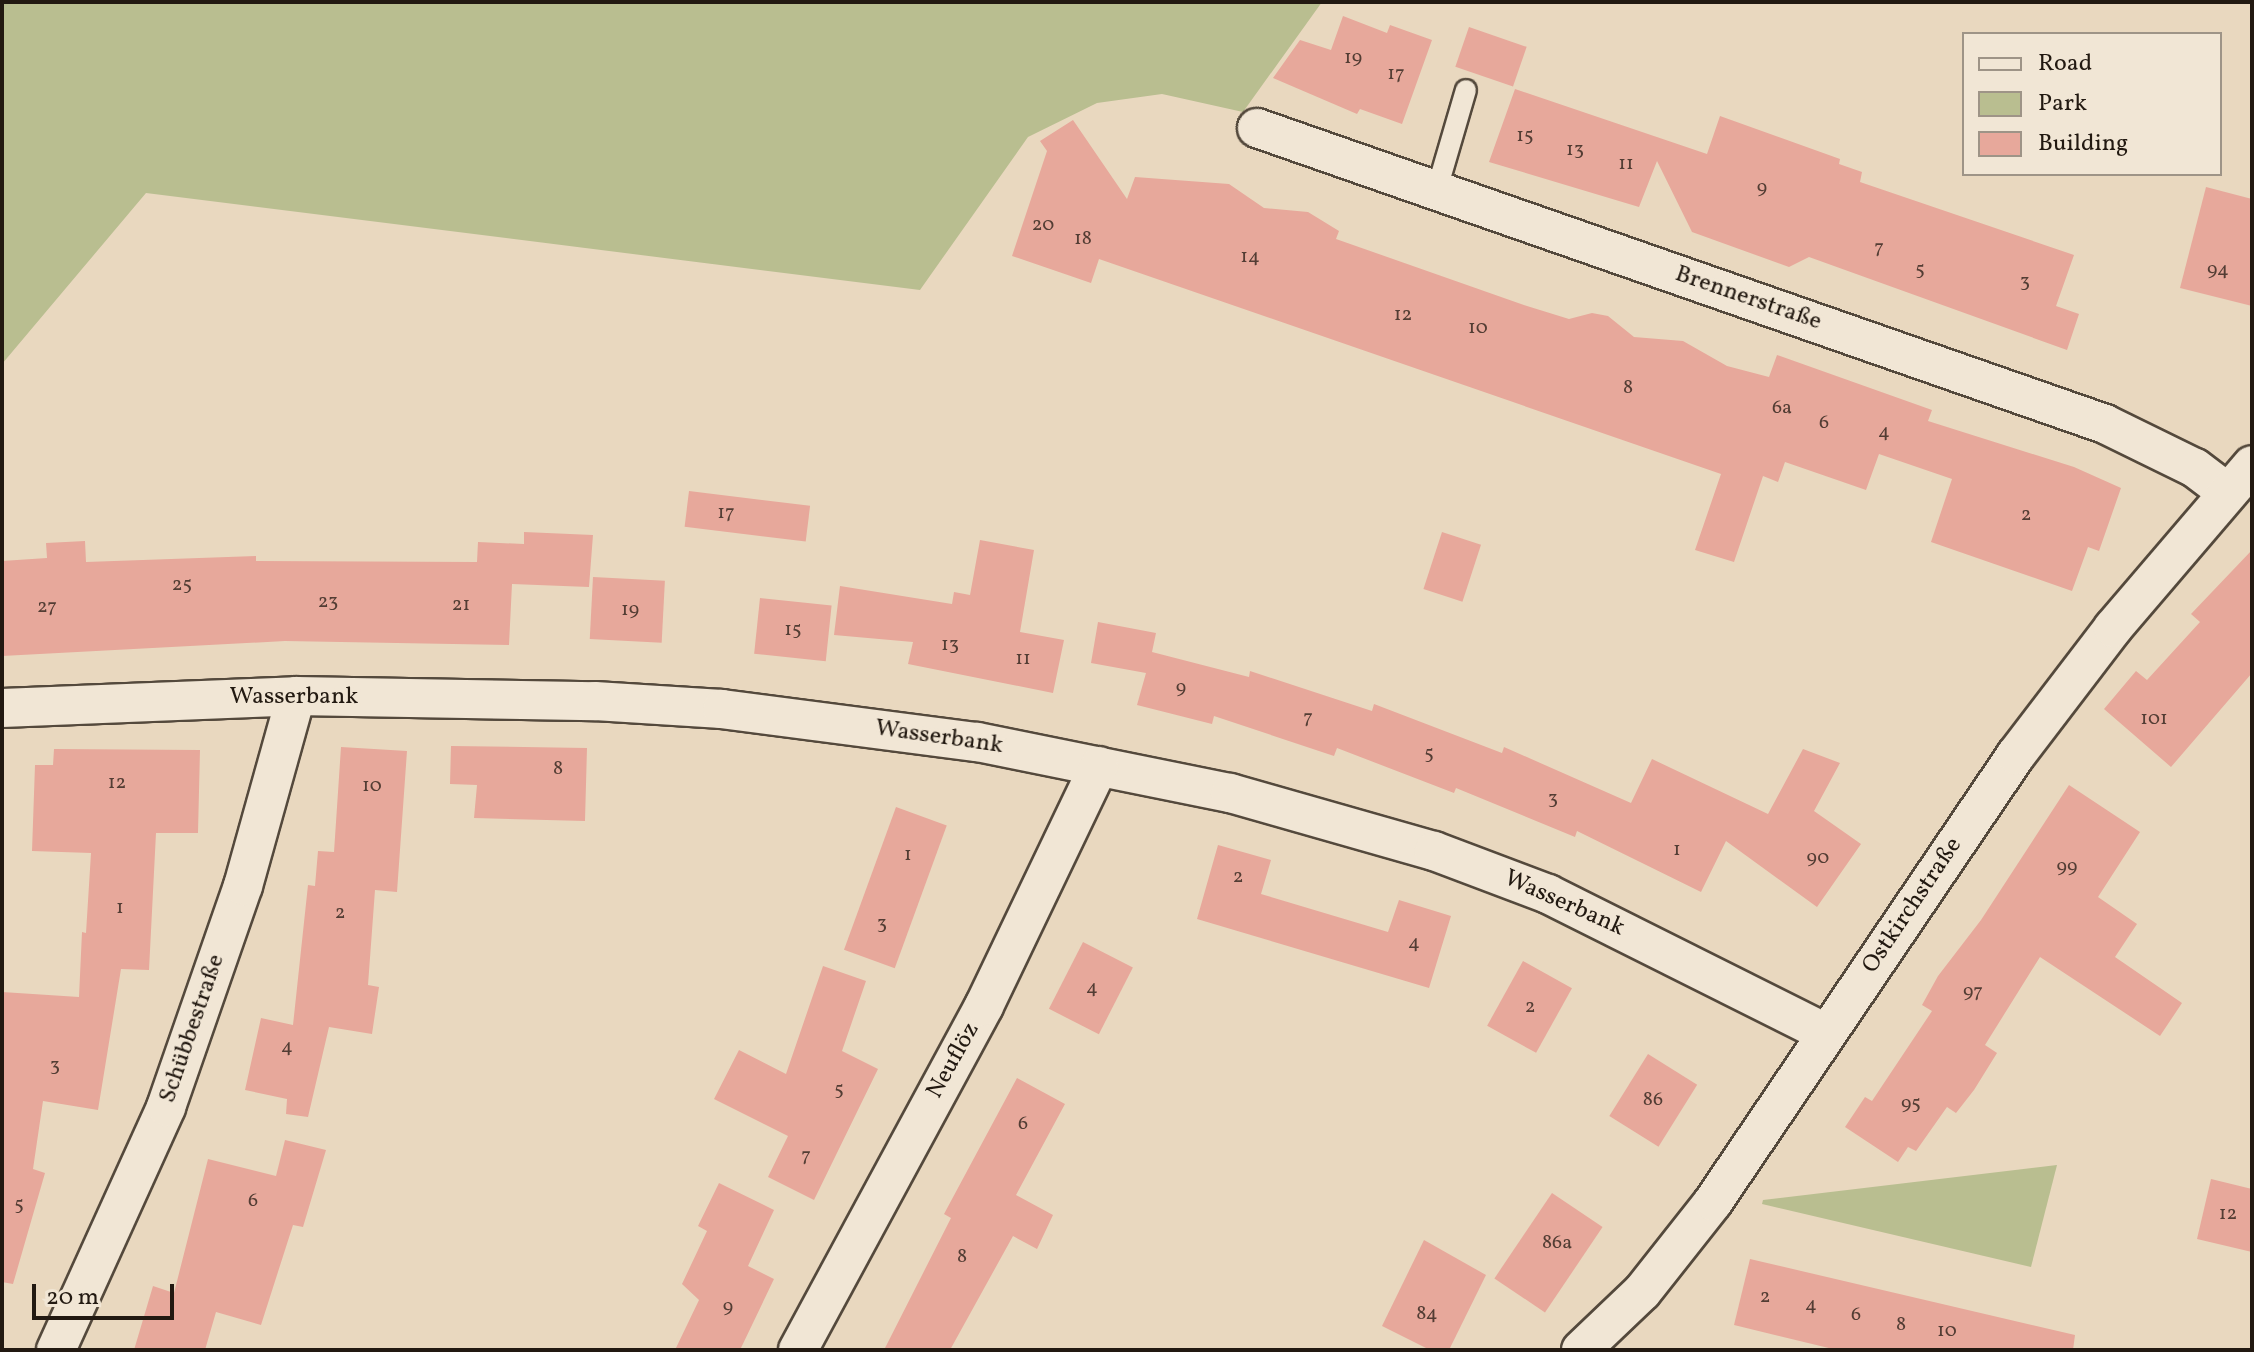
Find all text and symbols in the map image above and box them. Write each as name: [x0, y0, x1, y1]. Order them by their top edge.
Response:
legend: [1962, 32, 2222, 176]
house number: 19: [1344, 46, 1362, 70]
text: Road: [2038, 47, 2092, 81]
house number: 17: [1387, 62, 1405, 86]
text: Park: [2038, 87, 2087, 121]
house number: 15: [1516, 124, 1534, 148]
text: Building: [2038, 127, 2128, 161]
house number: 13: [1566, 138, 1584, 162]
house number: 11: [1618, 152, 1634, 176]
house number: 9: [1757, 176, 1767, 200]
house number: 20: [1032, 213, 1054, 237]
house number: 18: [1074, 227, 1092, 251]
house number: 7: [1874, 236, 1884, 260]
house number: 14: [1240, 245, 1260, 269]
house number: 5: [1915, 258, 1925, 282]
house number: 94: [2207, 258, 2229, 282]
street label: Brennerstraße: [1671, 260, 1825, 338]
house number: 3: [2020, 270, 2030, 294]
house number: 12: [1394, 303, 1412, 327]
house number: 10: [1468, 316, 1488, 340]
house number: 8: [1623, 376, 1633, 400]
house number: 6a: [1772, 396, 1792, 420]
house number: 6: [1819, 411, 1829, 435]
house number: 4: [1878, 420, 1890, 444]
house number: 17: [717, 501, 735, 525]
house number: 2: [2021, 503, 2031, 527]
house number: 25: [172, 573, 192, 597]
house number: 23: [318, 590, 338, 614]
house number: 21: [452, 593, 470, 617]
house number: 27: [37, 595, 57, 619]
house number: 19: [621, 598, 639, 622]
house number: 15: [784, 618, 802, 642]
house number: 13: [941, 633, 959, 657]
house number: 11: [1015, 647, 1031, 671]
house number: 9: [1176, 676, 1186, 700]
street label: Wasserbank: [230, 684, 358, 712]
house number: 7: [1303, 706, 1313, 730]
house number: 101: [2140, 707, 2168, 731]
street label: Wasserbank: [873, 715, 1005, 761]
house number: 5: [1424, 742, 1434, 766]
house number: 8: [553, 757, 563, 781]
house number: 12: [108, 771, 126, 795]
house number: 10: [362, 774, 382, 798]
house number: 3: [1548, 787, 1558, 811]
street label: Ostkirchstraße: [1857, 833, 1969, 979]
house number: 1: [1673, 838, 1681, 862]
house number: 1: [904, 843, 912, 867]
house number: 90: [1807, 846, 1829, 870]
house number: 99: [2057, 855, 2077, 879]
house number: 2: [1233, 865, 1243, 889]
street label: Wasserbank: [1499, 865, 1629, 943]
house number: 1: [116, 896, 124, 920]
house number: 2: [335, 901, 345, 925]
house number: 3: [877, 912, 887, 936]
house number: 4: [1408, 931, 1420, 955]
street label: Schübbestraße: [154, 951, 232, 1107]
house number: 4: [1086, 976, 1098, 1000]
house number: 97: [1963, 980, 1983, 1004]
house number: 2: [1525, 995, 1535, 1019]
street label: Neuflöz: [921, 1018, 987, 1104]
house number: 4: [281, 1035, 293, 1059]
house number: 3: [50, 1054, 60, 1078]
house number: 5: [834, 1078, 844, 1102]
house number: 86: [1643, 1088, 1663, 1112]
house number: 95: [1901, 1092, 1921, 1116]
house number: 6: [1018, 1112, 1028, 1136]
house number: 7: [801, 1144, 811, 1168]
house number: 6: [248, 1189, 258, 1213]
house number: 5: [14, 1193, 24, 1217]
house number: 12: [2219, 1202, 2237, 1226]
house number: 86a: [1542, 1231, 1572, 1255]
house number: 8: [957, 1245, 967, 1269]
scale bar: [36, 1268, 178, 1318]
text: 20 m: [46, 1281, 99, 1315]
house number: 2: [1760, 1285, 1770, 1309]
house number: 4: [1805, 1293, 1817, 1317]
house number: 9: [723, 1295, 733, 1319]
house number: 84: [1416, 1302, 1438, 1326]
house number: 6: [1851, 1303, 1861, 1327]
house number: 8: [1896, 1313, 1906, 1337]
house number: 10: [1937, 1319, 1957, 1343]

